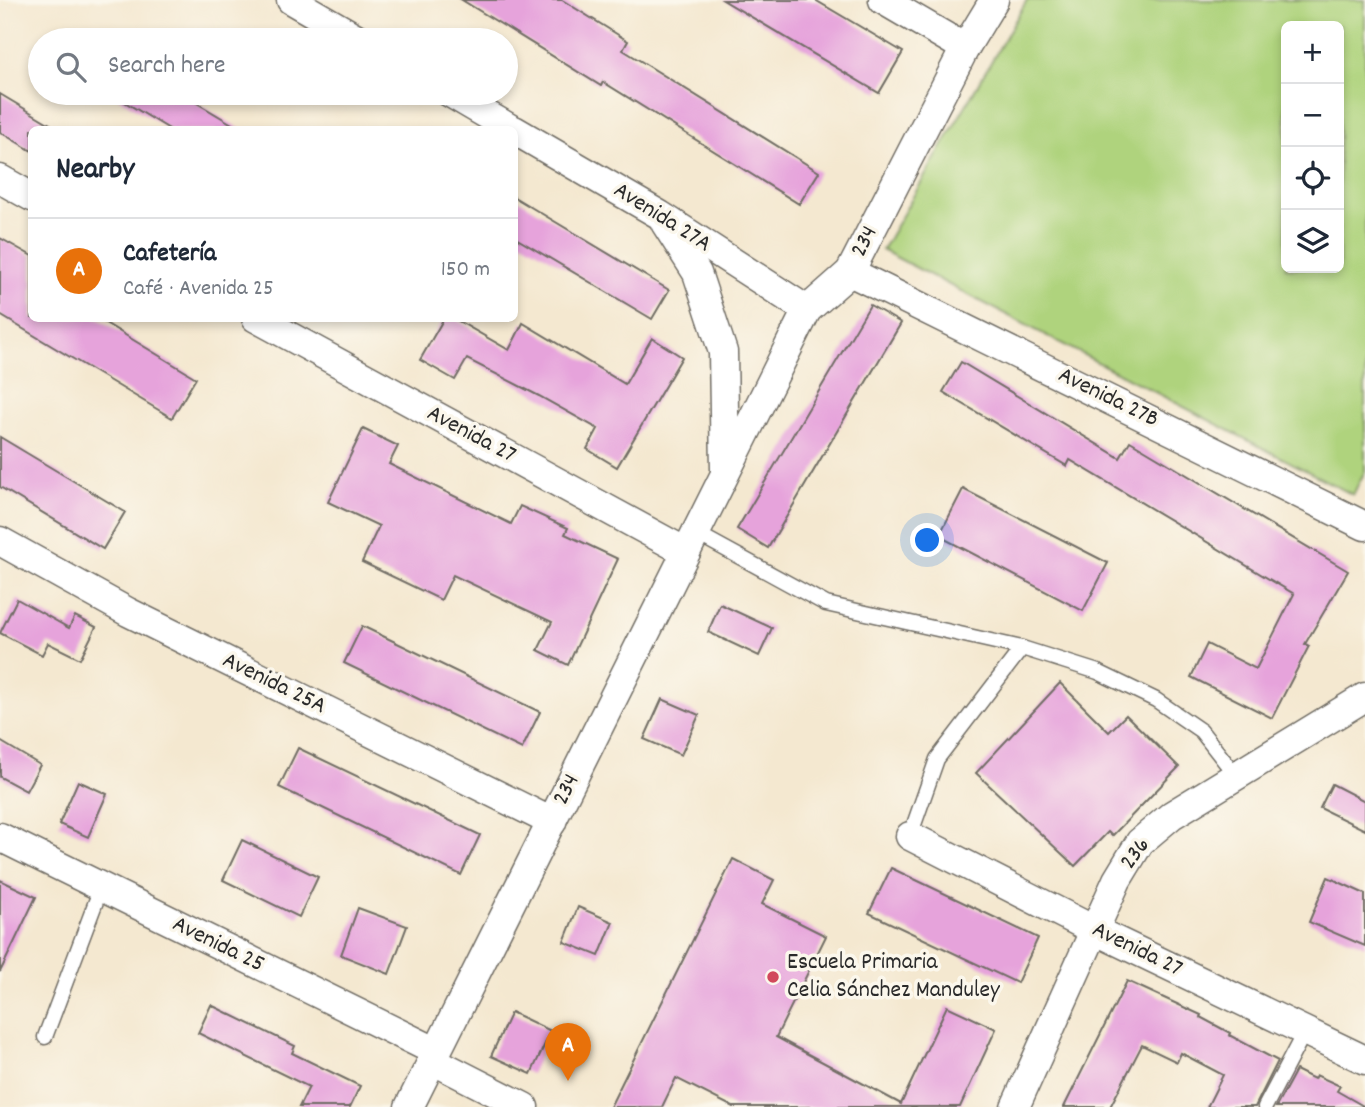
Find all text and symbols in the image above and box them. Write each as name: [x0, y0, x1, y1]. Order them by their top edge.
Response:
map controls: [1281, 21, 1344, 273]
button: +: [1281, 21, 1344, 84]
search box: [28, 28, 518, 105]
icon: search: [52, 48, 90, 86]
text: Search here: [108, 48, 226, 85]
button: −: [1281, 84, 1344, 147]
button: locate: [1281, 147, 1344, 210]
text: Nearby: [56, 150, 134, 193]
street label: Avenida 27A: [606, 174, 718, 262]
button: layers: [1281, 210, 1344, 273]
street label: 234: [843, 220, 887, 264]
text: Cafetería: [123, 236, 216, 273]
text: A: [73, 254, 85, 287]
text: 150 m: [441, 254, 490, 287]
text: Café · Avenida 25: [123, 273, 274, 306]
street label: Avenida 27B: [1052, 359, 1164, 437]
street label: Avenida 27: [420, 397, 522, 473]
your location: [910, 523, 944, 557]
street label: Avenida 25A: [216, 644, 332, 724]
street label: 234: [545, 768, 589, 812]
street label: 236: [1113, 831, 1159, 877]
street label: Avenida 25: [166, 908, 270, 982]
street label: Avenida 27: [1086, 913, 1188, 987]
place label: Escuela Primaria Celia Sánchez Manduley: [787, 946, 1001, 1008]
marker: Escuela Primaria Celia Sánchez Manduley: [765, 969, 781, 985]
pin: A: [545, 1023, 591, 1081]

